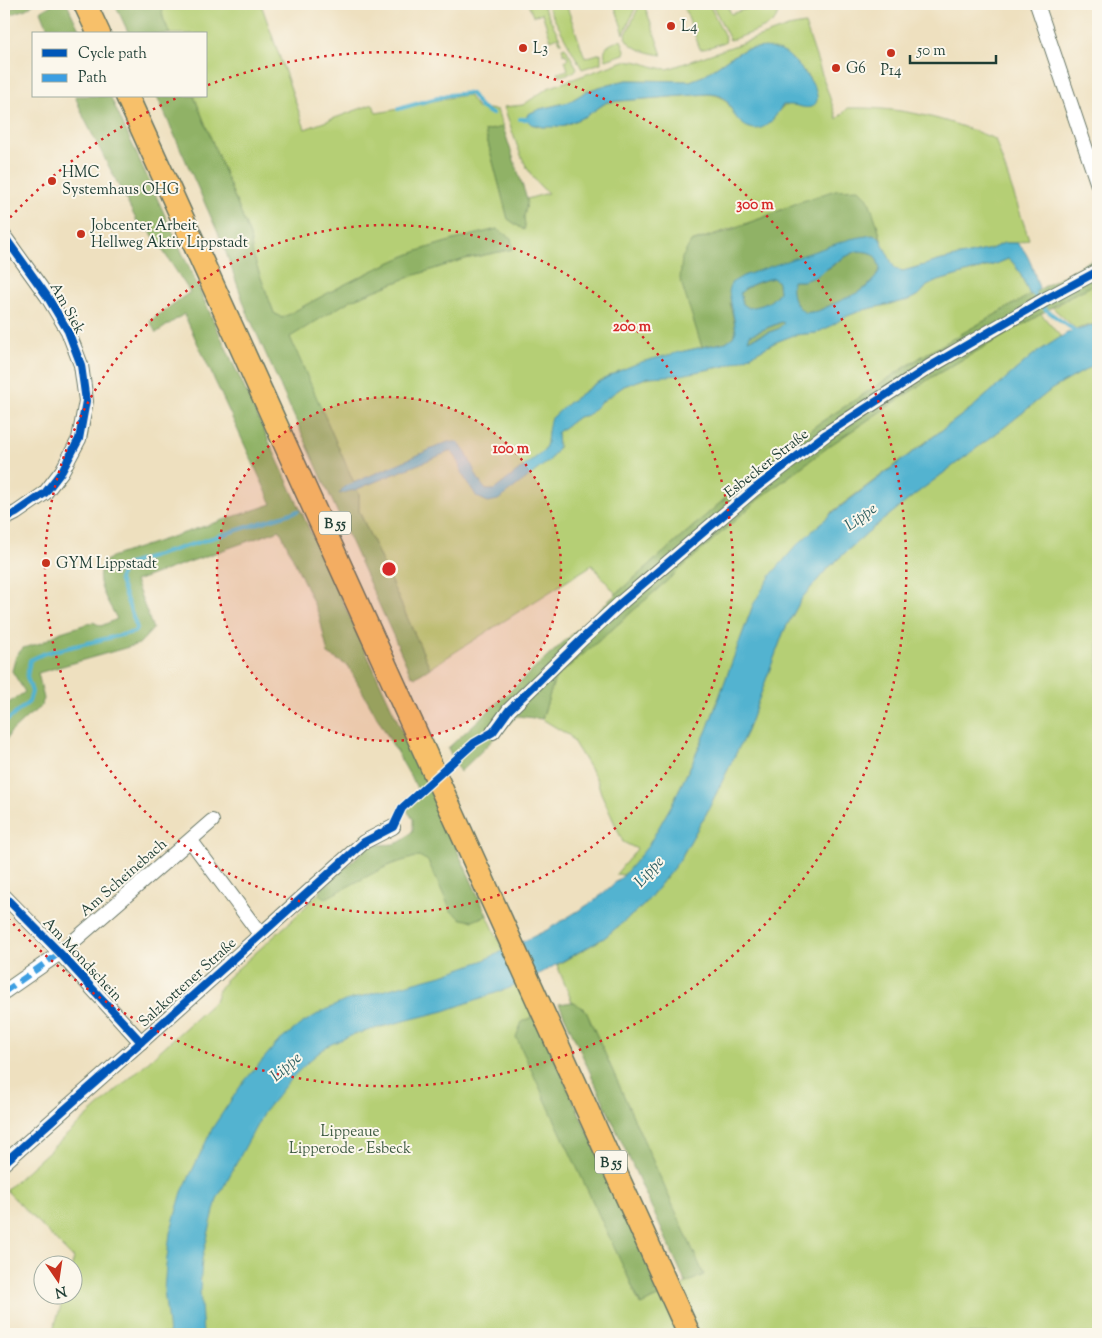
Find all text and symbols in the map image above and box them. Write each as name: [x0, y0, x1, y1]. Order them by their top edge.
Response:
place label: L4: [681, 17, 698, 38]
marker: L4: [665, 20, 677, 32]
legend: [32, 32, 208, 98]
scale bar: [910, 32, 996, 64]
place label: L3: [533, 39, 548, 60]
text: 50 m: [916, 41, 946, 62]
marker: L3: [517, 42, 529, 54]
text: Cycle path: [78, 44, 147, 65]
marker: P14: [885, 47, 897, 59]
place label: G6: [846, 59, 866, 80]
place label: P14: [881, 61, 902, 82]
marker: G6: [830, 62, 842, 74]
text: Path: [78, 68, 107, 89]
place label: HMC Systemhaus OHG: [62, 163, 179, 201]
marker: HMC Systemhaus OHG: [46, 175, 58, 187]
text: 300 m: [736, 195, 774, 216]
place label: Jobcenter Arbeit Hellweg Aktiv Lippstadt: [90, 216, 248, 254]
marker: Jobcenter Arbeit Hellweg Aktiv Lippstadt: [75, 228, 87, 240]
street label: Am Siek: [44, 279, 89, 338]
text: 200 m: [613, 317, 652, 338]
street label: Esbecker Straße: [720, 425, 814, 504]
text: 100 m: [493, 439, 530, 460]
water label: Lippe: [840, 498, 882, 538]
road number: B 55: [319, 512, 351, 534]
place label: GYM Lippstadt: [56, 554, 157, 575]
marker: GYM Lippstadt: [40, 557, 52, 569]
centre of rings: [380, 560, 398, 578]
street label: Am Scheinebach: [76, 834, 172, 922]
water label: Lippe: [630, 852, 670, 893]
street label: Am Mondschein: [37, 913, 127, 1007]
street label: Salzkottener Straße: [135, 933, 241, 1033]
water label: Lippe: [266, 1048, 307, 1088]
park label: Lippeaue Lipperode - Esbeck: [289, 1122, 411, 1160]
road number: B 55: [595, 1150, 627, 1174]
north arrow: [32, 1256, 82, 1306]
text: N: [53, 1280, 68, 1302]

